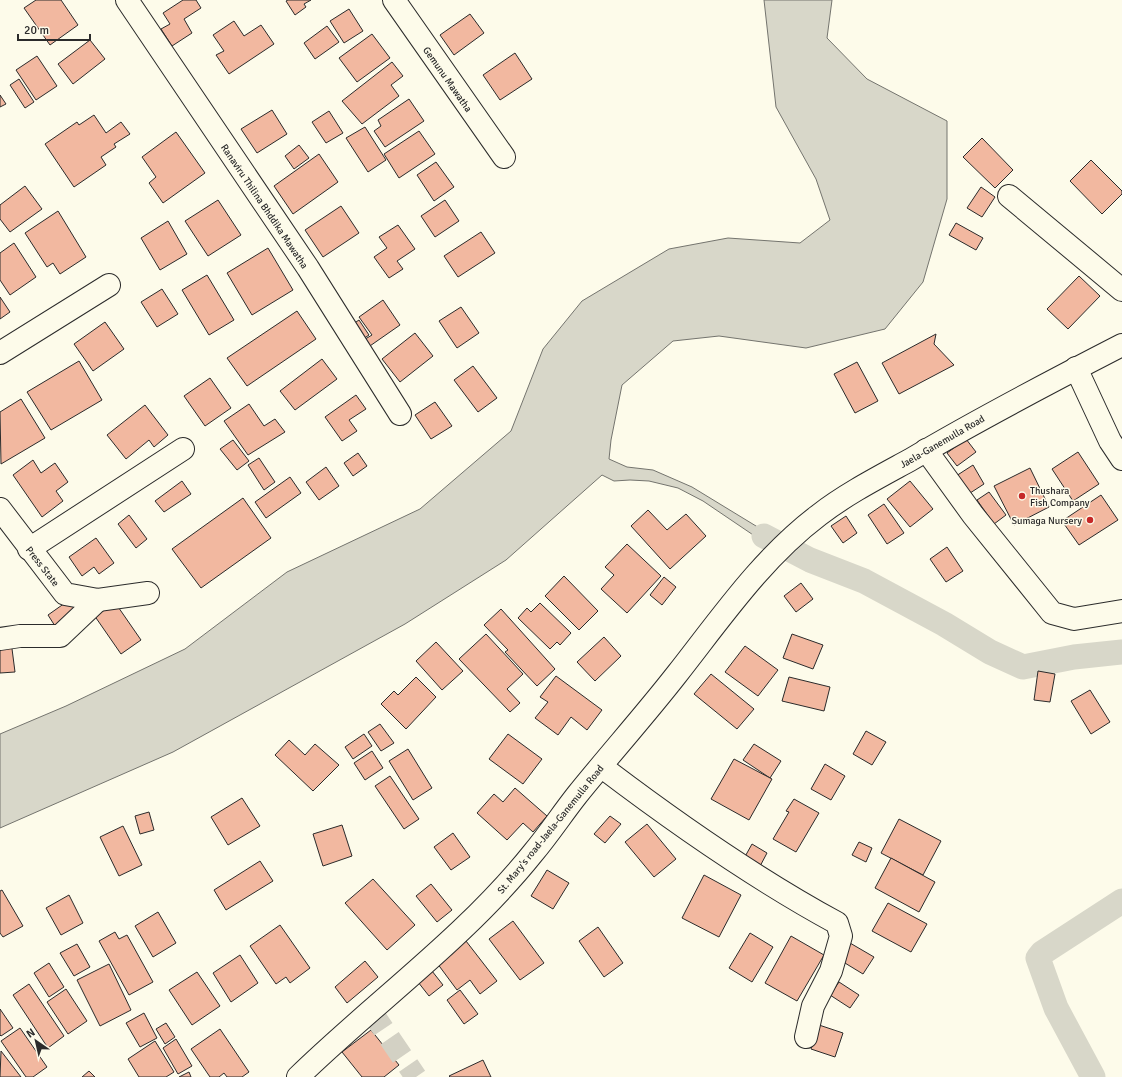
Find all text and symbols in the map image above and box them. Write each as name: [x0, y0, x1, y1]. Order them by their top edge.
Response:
scale bar: [18, 16, 90, 42]
text: 20 m: [24, 23, 49, 38]
street label: Gemunu Mawatha: [420, 45, 474, 115]
street label: Ranaviru Thilina Bhddika Mawatha: [218, 142, 310, 271]
street label: Jaela-Ganemulla Road: [898, 413, 987, 471]
place label: Thushara Fish Company: [1030, 485, 1090, 509]
marker: Thushara Fish Company: [1017, 491, 1027, 501]
place label: Sumaga Nursery: [1011, 515, 1082, 527]
marker: Sumaga Nursery: [1085, 515, 1095, 525]
street label: Press State: [23, 544, 62, 589]
street label: St. Mary's road-Jaela-Ganemulla Road: [495, 763, 606, 896]
north arrow: [16, 1021, 56, 1061]
text: N: [24, 1026, 37, 1041]

